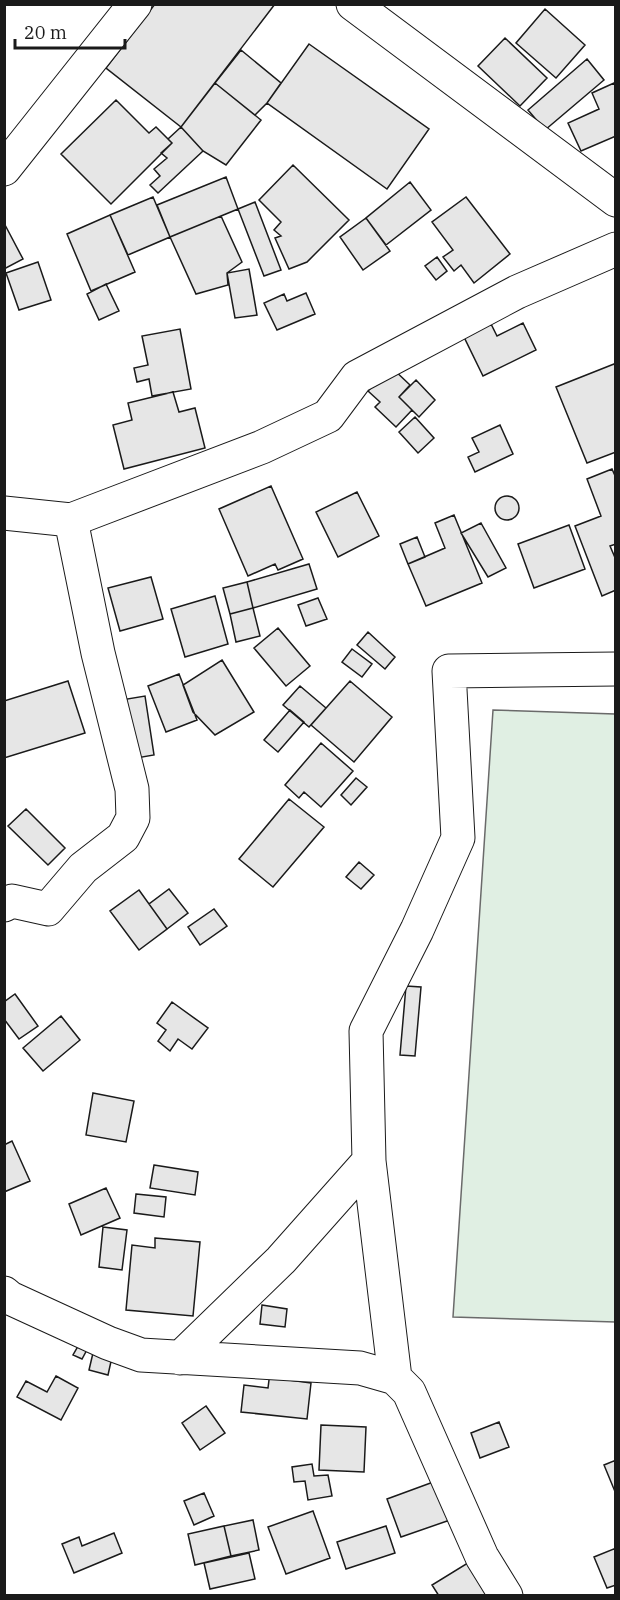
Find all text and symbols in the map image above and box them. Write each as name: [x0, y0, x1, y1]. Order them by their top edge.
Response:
scale bar: [15, 12, 124, 50]
text: 20 m: [24, 21, 67, 44]

